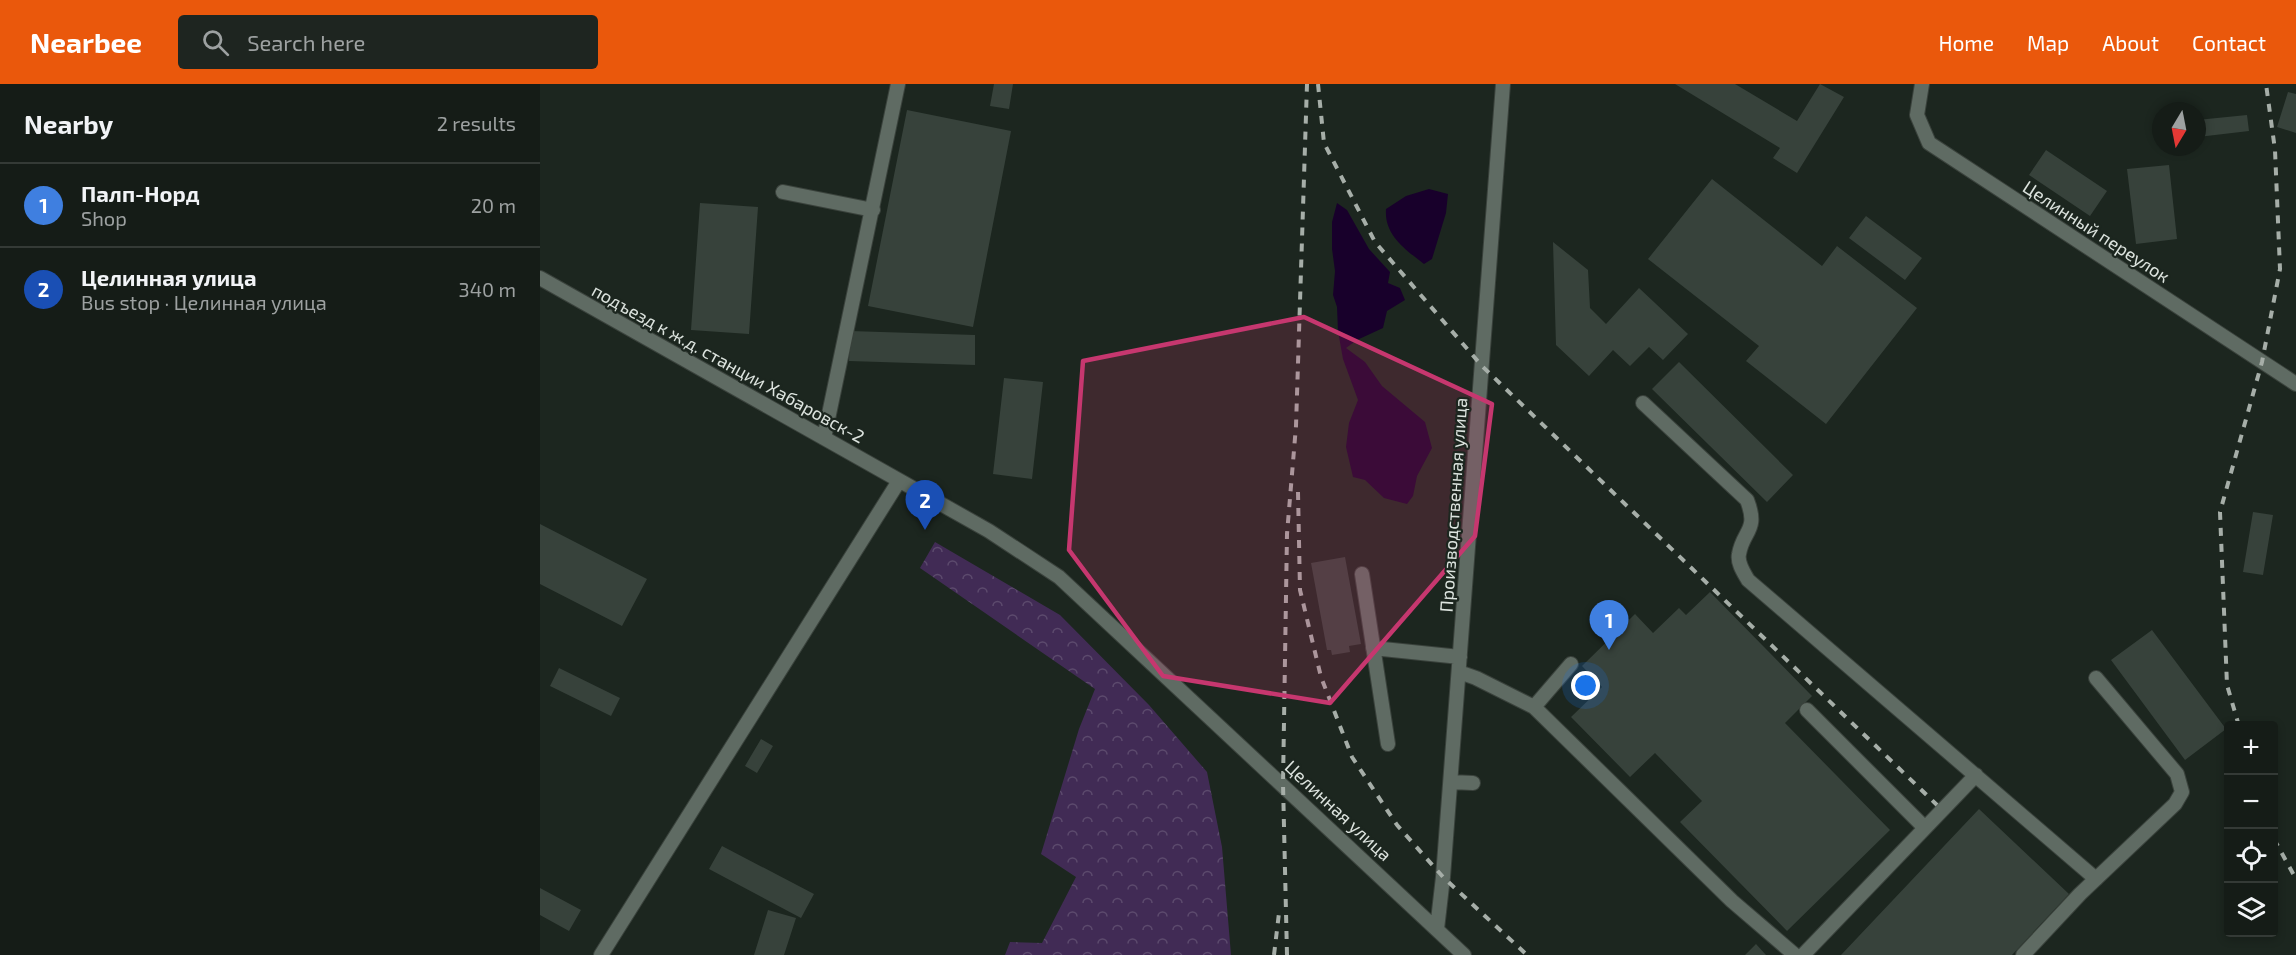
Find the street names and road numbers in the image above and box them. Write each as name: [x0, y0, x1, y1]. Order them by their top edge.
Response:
street label: Целинный переулок: [2019, 175, 2174, 287]
street label: подъезд к ж.д. станции Хабаровск-2: [588, 279, 869, 448]
street label: Производственная улица: [1435, 397, 1471, 613]
street label: Целинная улица: [1281, 755, 1397, 865]

